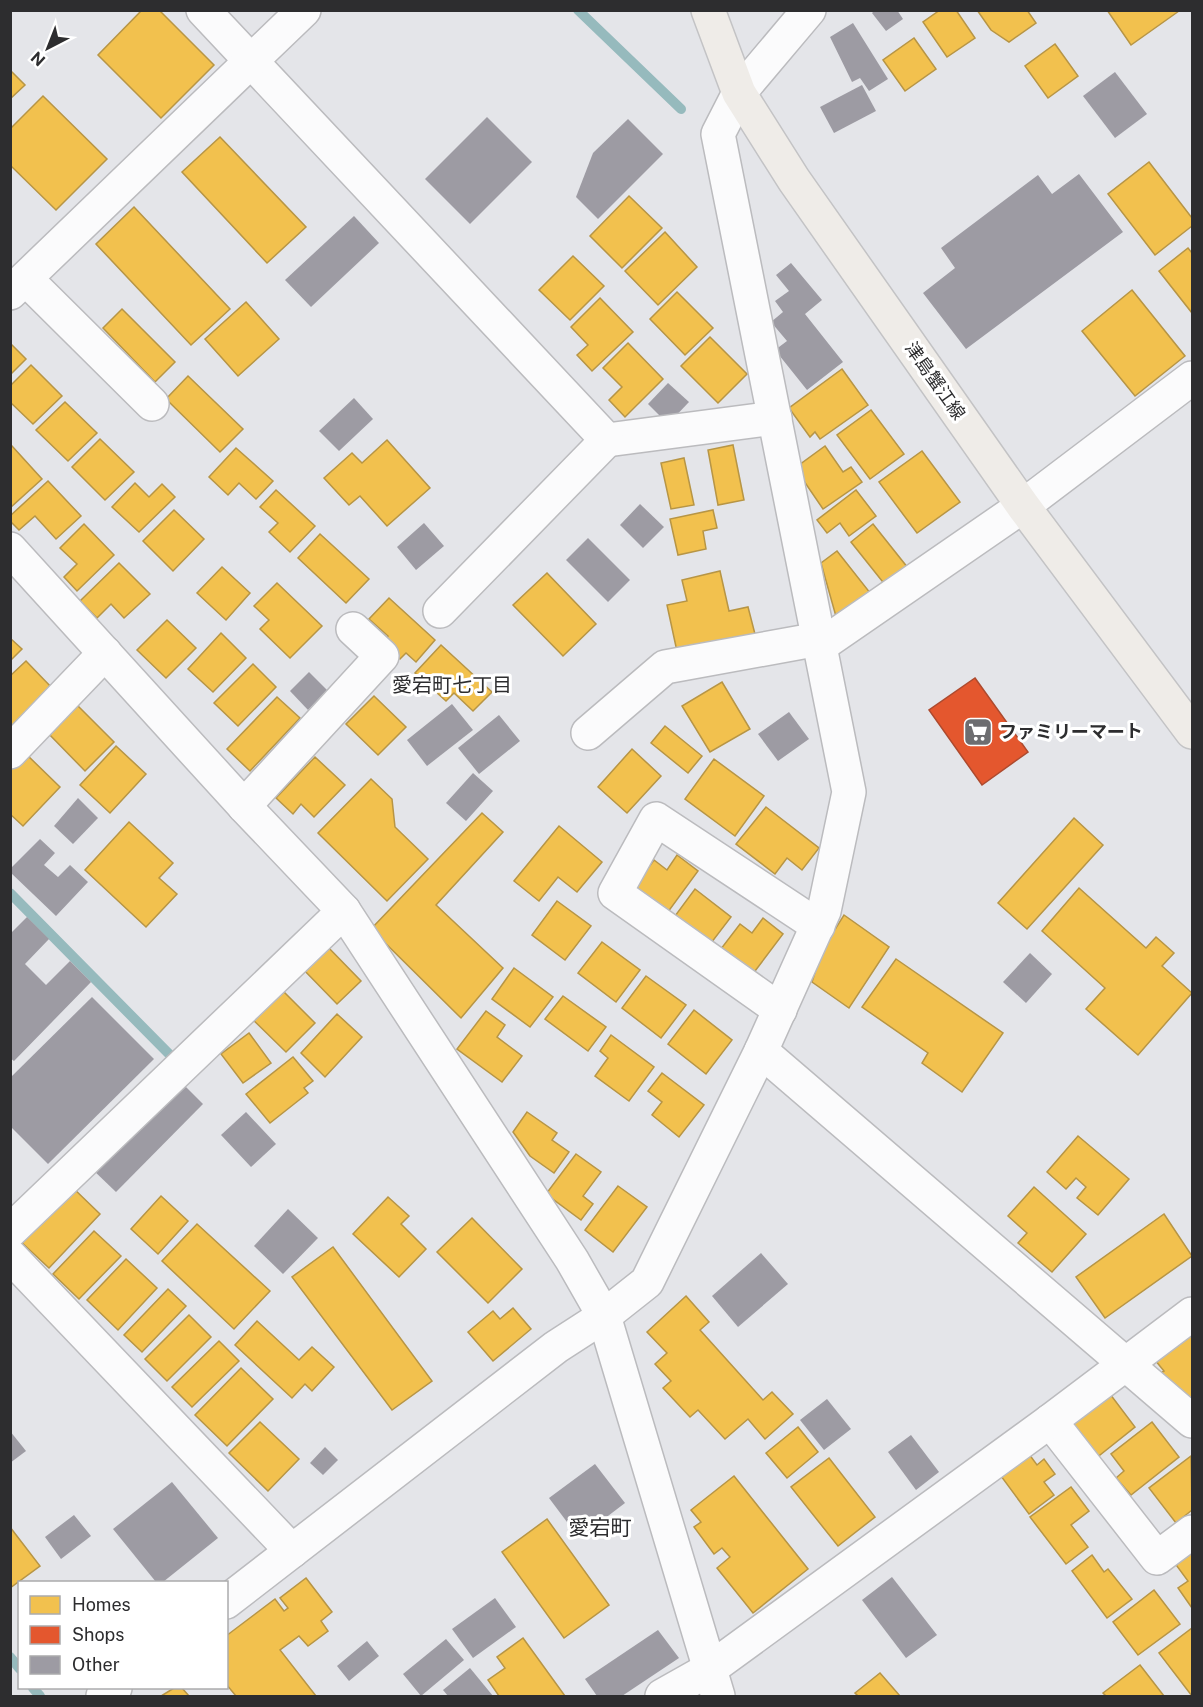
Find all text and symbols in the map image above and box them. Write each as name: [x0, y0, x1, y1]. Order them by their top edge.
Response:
north arrow: [18, 18, 78, 78]
text: N: [27, 48, 49, 70]
street label: 津島蟹江線: [901, 338, 970, 424]
district label: 愛宕町七丁目: [392, 673, 512, 697]
supermarket icon: ファミリーマート: [962, 716, 994, 748]
place label: ファミリーマート: [999, 721, 1143, 742]
district label: 愛宕町: [569, 1515, 632, 1540]
legend: [18, 1581, 228, 1689]
text: Homes: [72, 1594, 131, 1615]
text: Shops: [72, 1624, 124, 1645]
text: Other: [72, 1654, 120, 1675]

